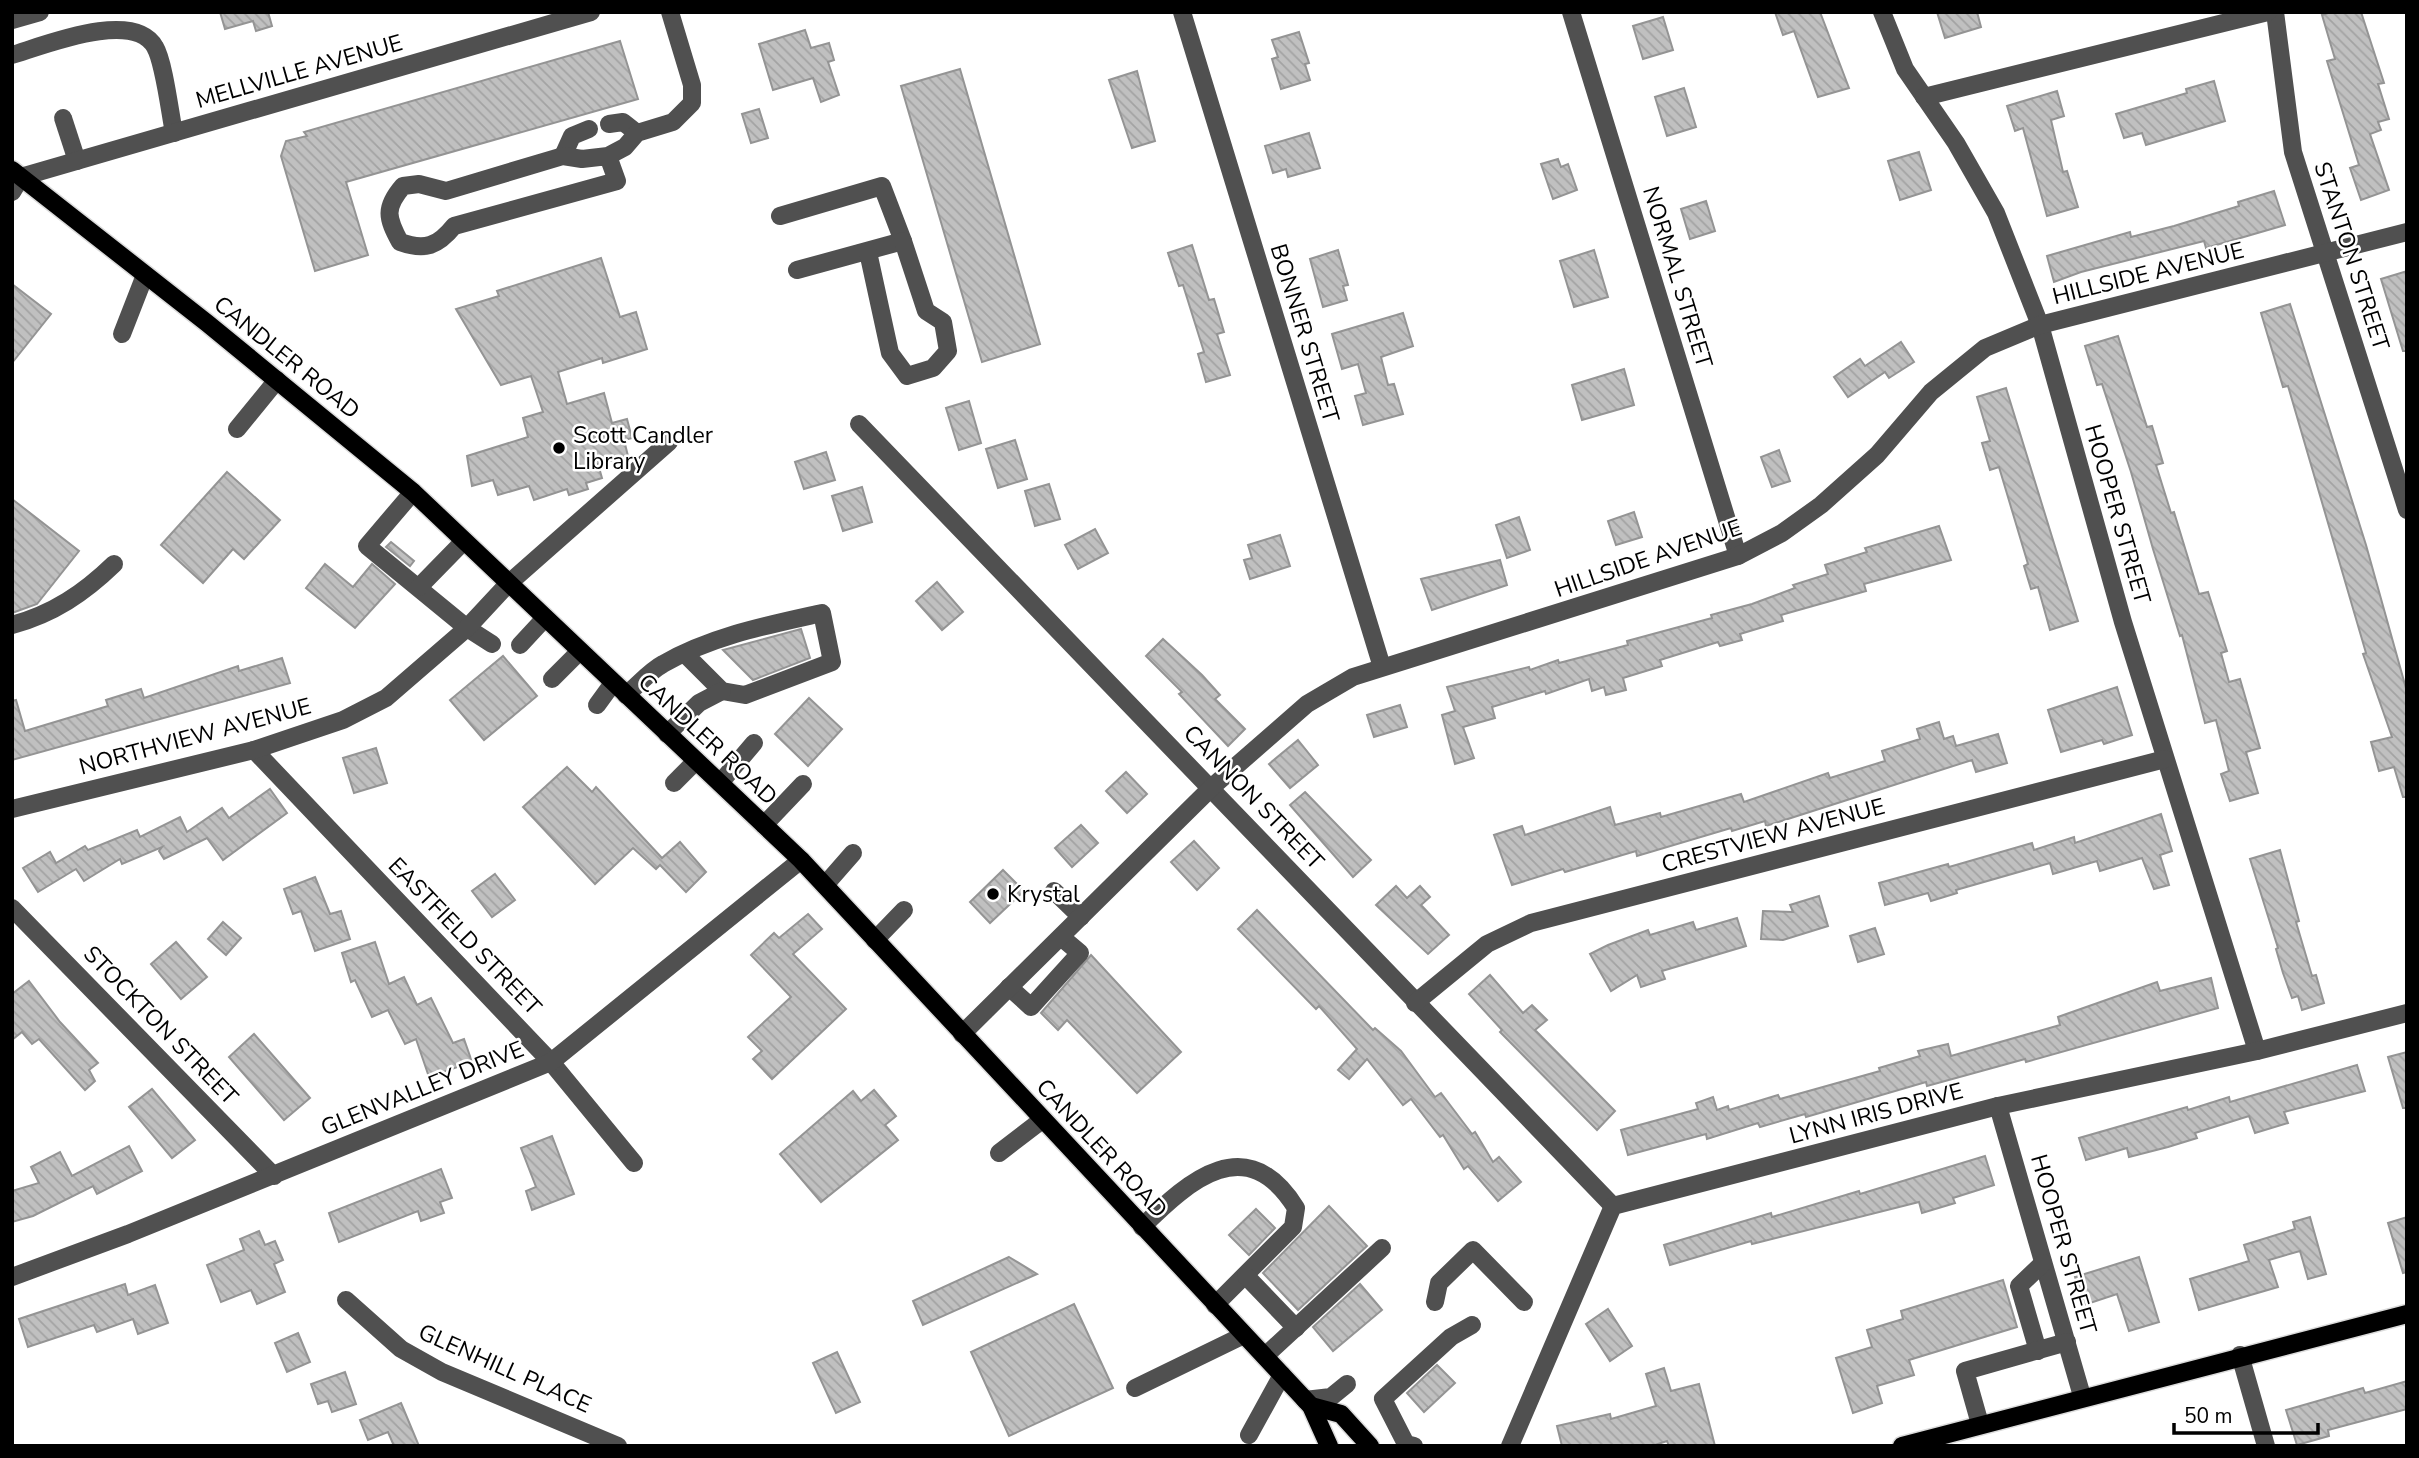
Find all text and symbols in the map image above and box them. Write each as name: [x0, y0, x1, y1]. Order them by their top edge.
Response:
street label: MELLVILLE AVENUE: [192, 27, 406, 116]
street label: STANTON STREET: [2306, 158, 2397, 355]
street label: NORMAL STREET: [1635, 183, 1720, 372]
street label: HILLSIDE AVENUE: [2049, 235, 2247, 312]
street label: BONNER STREET: [1263, 240, 1346, 426]
street label: CANDLER ROAD: [207, 289, 366, 426]
place label: Scott Candler Library: [573, 420, 714, 477]
street label: HOOPER STREET: [2077, 421, 2158, 608]
marker: Scott Candler Library: [551, 440, 567, 456]
street label: HILLSIDE AVENUE: [1550, 512, 1746, 605]
street label: CANDLER ROAD: [631, 667, 784, 812]
street label: NORTHVIEW AVENUE: [76, 691, 315, 782]
street label: CANNON STREET: [1177, 718, 1331, 877]
street label: CRESTVIEW AVENUE: [1658, 791, 1888, 880]
street label: EASTFIELD STREET: [381, 851, 548, 1022]
place label: Krystal: [1007, 879, 1080, 910]
marker: Krystal: [985, 886, 1001, 902]
street label: STOCKTON STREET: [76, 939, 245, 1112]
street label: GLENVALLEY DRIVE: [316, 1034, 528, 1143]
street label: CANDLER ROAD: [1029, 1072, 1174, 1225]
street label: LYNN IRIS DRIVE: [1786, 1075, 1966, 1152]
street label: HOOPER STREET: [2023, 1151, 2104, 1338]
street label: GLENHILL PLACE: [414, 1316, 596, 1420]
scale bar: [2174, 1392, 2318, 1436]
text: 50 m: [2184, 1402, 2233, 1430]

